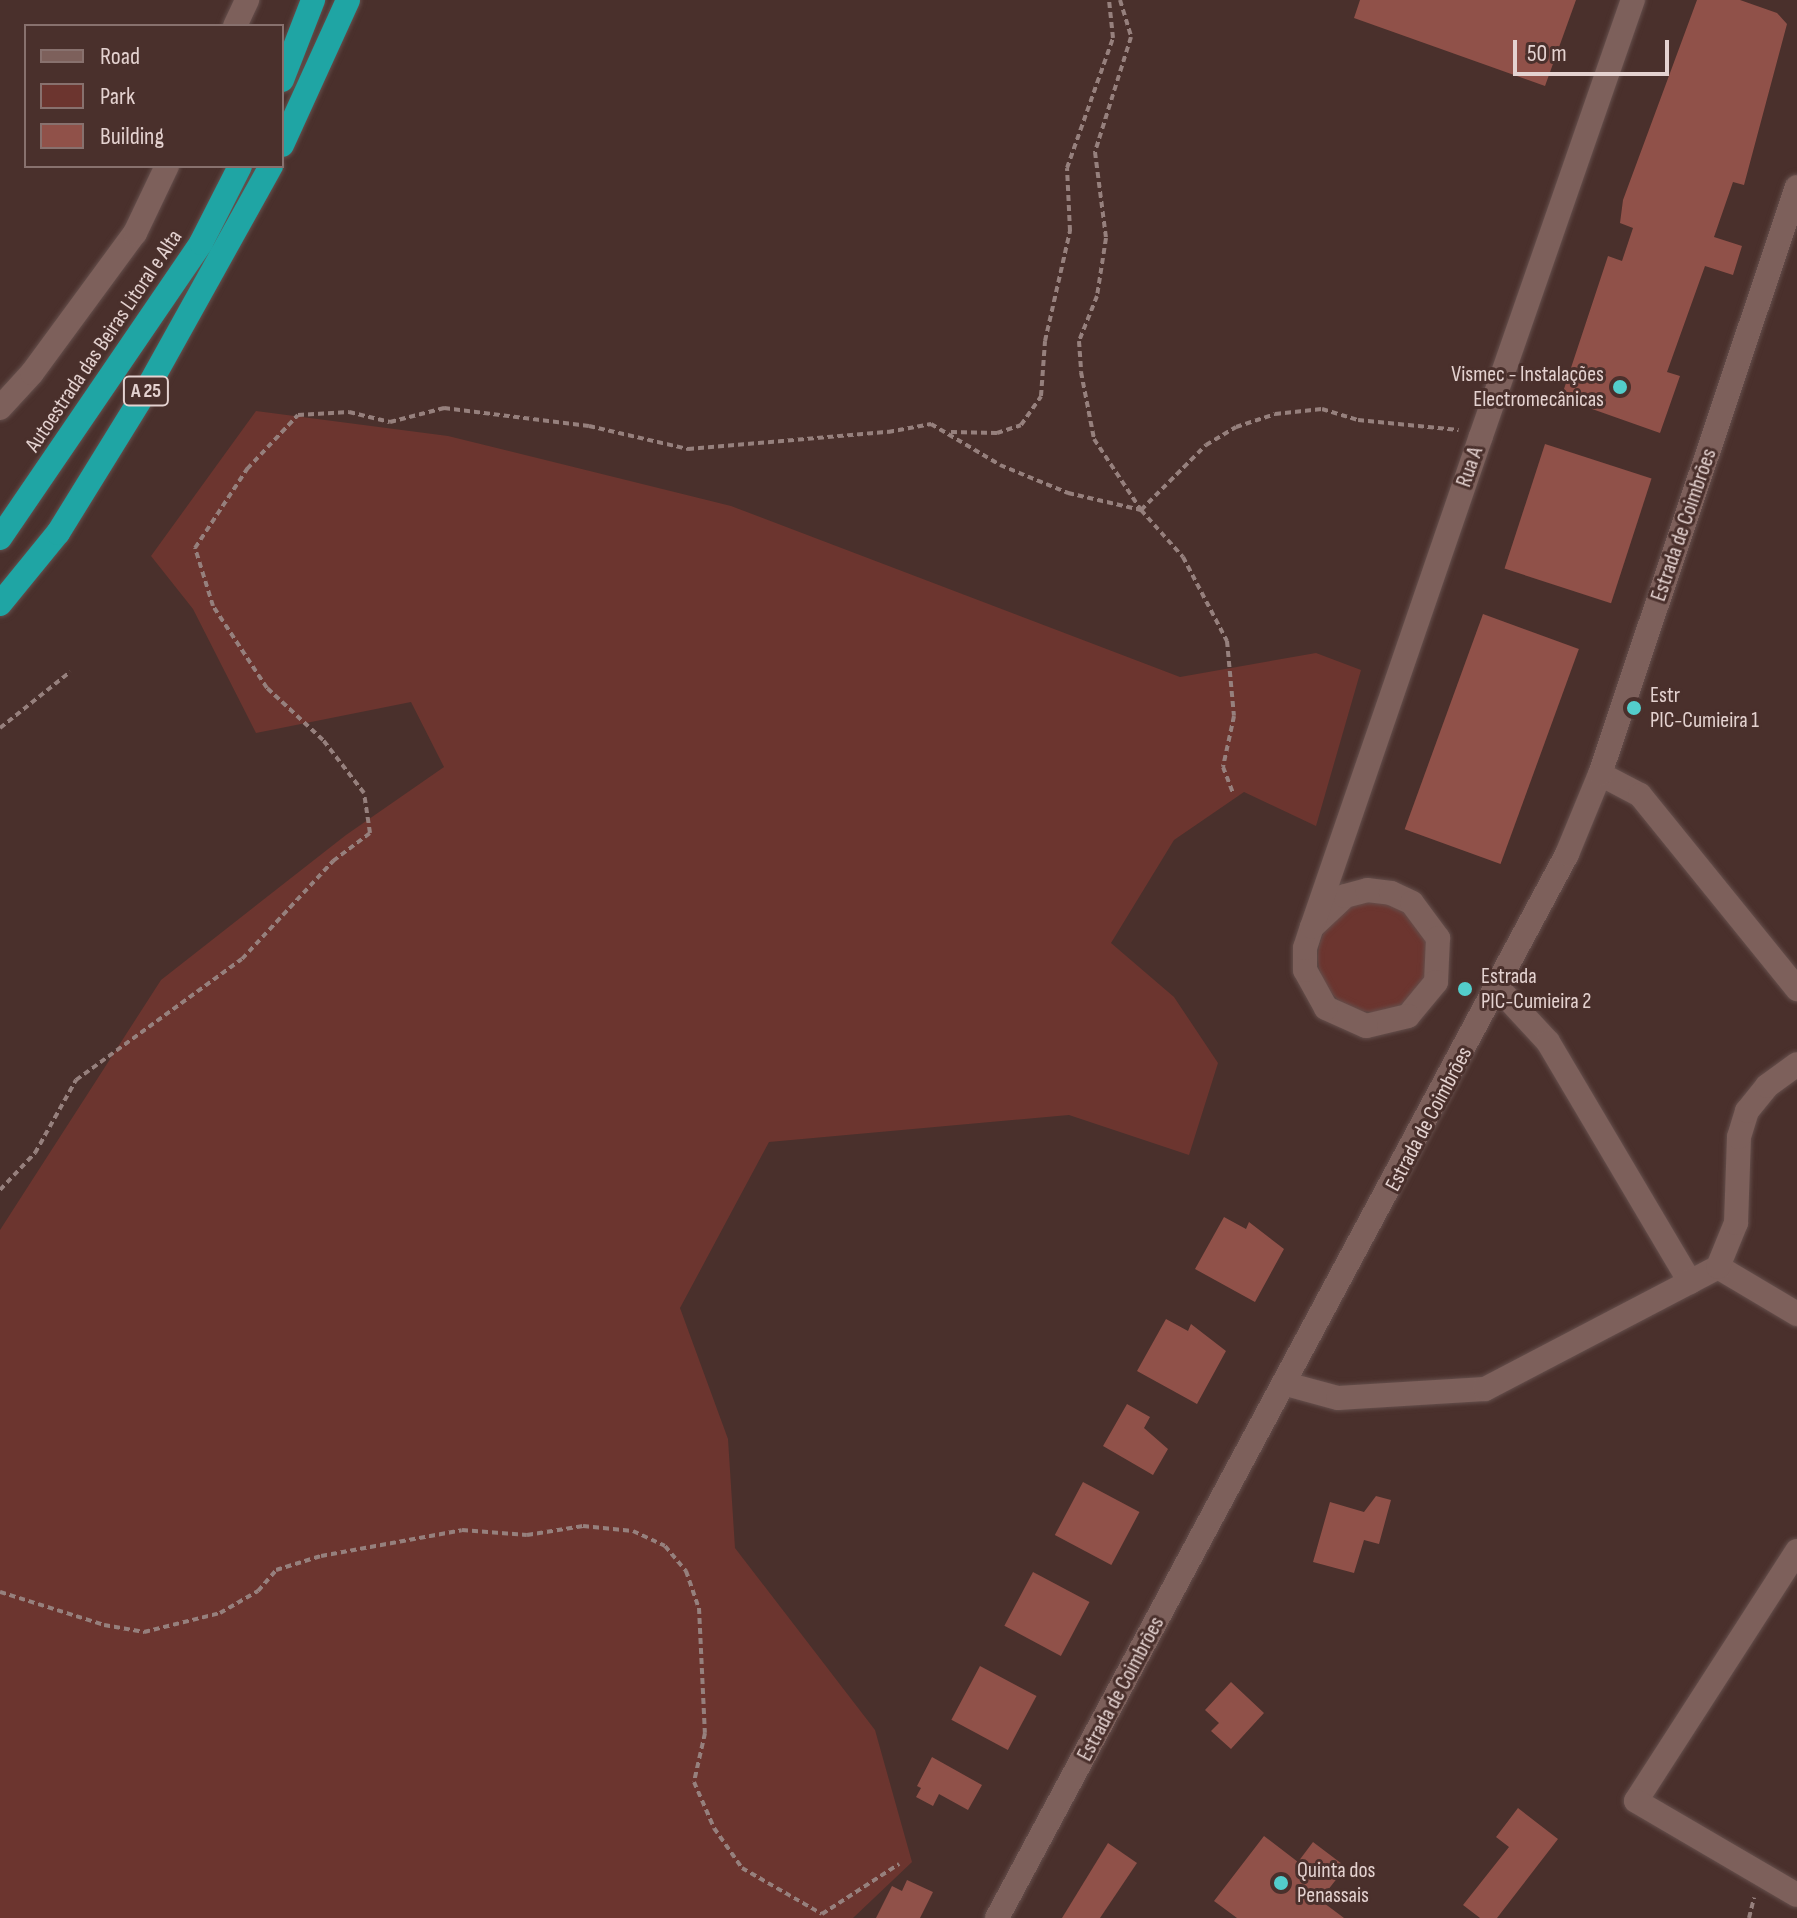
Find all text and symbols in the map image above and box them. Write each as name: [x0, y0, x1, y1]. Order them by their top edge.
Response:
legend: [24, 24, 284, 168]
scale bar: [1517, 24, 1673, 74]
text: 50 m: [1527, 39, 1567, 68]
text: Road: [100, 42, 140, 71]
text: Park: [100, 82, 135, 111]
text: Building: [100, 122, 164, 151]
street label: Autoestrada das Beiras Litoral e Alta: [20, 225, 188, 457]
place label: Vismec - Instalações Electromecânicas: [1451, 361, 1604, 412]
road number: A 25: [122, 375, 170, 407]
marker: Vismec - Instalações Electromecânicas: [1611, 378, 1629, 396]
street label: Rua A: [1451, 443, 1489, 491]
street label: Estrada de Coimbrões: [1646, 445, 1722, 605]
place label: Estr PIC-Cumieira 1: [1650, 682, 1759, 734]
marker: Estr PIC-Cumieira 1: [1625, 699, 1643, 717]
place label: Estrada PIC-Cumieira 2: [1481, 963, 1591, 1014]
marker: Estrada PIC-Cumieira 2: [1456, 980, 1474, 998]
street label: Estrada de Coimbrões: [1380, 1042, 1478, 1196]
street label: Estrada de Coimbrões: [1072, 1612, 1170, 1766]
place label: Quinta dos Penassais: [1297, 1857, 1375, 1908]
marker: Quinta dos Penassais: [1272, 1874, 1290, 1892]

